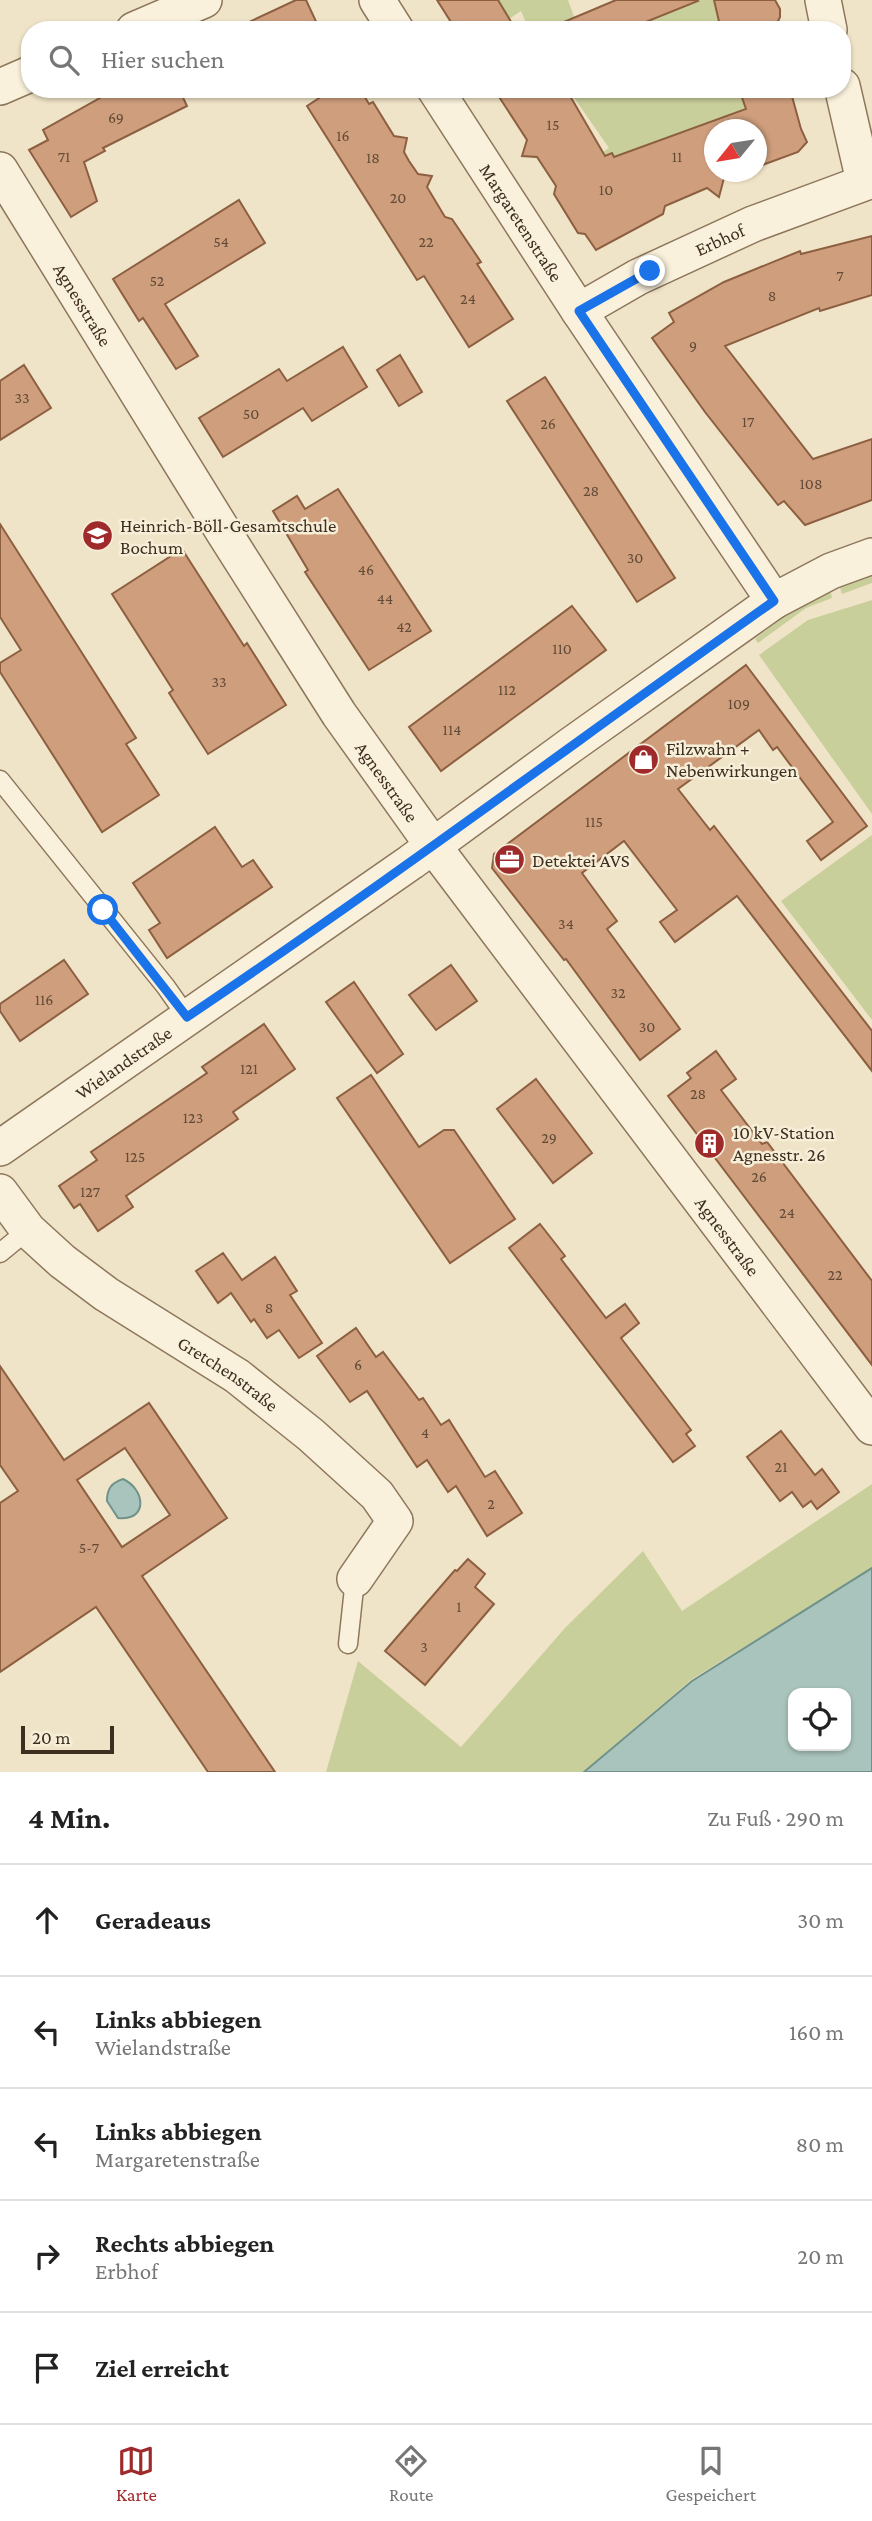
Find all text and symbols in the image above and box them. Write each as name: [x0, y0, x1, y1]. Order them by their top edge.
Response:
search box: [21, 21, 851, 98]
icon: search: [45, 41, 83, 79]
text: Hier suchen: [101, 45, 224, 74]
house number: 69: [108, 109, 124, 126]
house number: 15: [547, 116, 559, 133]
north arrow: [704, 119, 767, 182]
house number: 16: [336, 127, 350, 144]
house number: 71: [58, 148, 70, 165]
house number: 11: [672, 148, 682, 165]
house number: 18: [366, 149, 380, 166]
street label: Margaretenstraße: [476, 160, 567, 285]
house number: 10: [599, 181, 613, 198]
house number: 20: [390, 189, 406, 206]
street label: Erbhof: [692, 218, 749, 260]
house number: 54: [213, 233, 229, 250]
house number: 22: [418, 233, 434, 250]
route end: [634, 255, 665, 286]
street label: Agnesstraße: [49, 259, 117, 350]
house number: 7: [836, 267, 844, 284]
house number: 52: [150, 272, 165, 289]
house number: 8: [768, 287, 776, 304]
house number: 24: [460, 290, 476, 307]
house number: 9: [689, 337, 697, 354]
house number: 33: [14, 389, 30, 406]
house number: 50: [243, 405, 259, 422]
house number: 17: [742, 413, 755, 430]
house number: 26: [540, 415, 556, 432]
house number: 108: [800, 475, 822, 492]
house number: 28: [583, 482, 599, 499]
place label: Heinrich-Böll-Gesamtschule Bochum: [120, 515, 336, 558]
school or university icon: Heinrich-Böll-Gesamtschule Bochum: [80, 519, 114, 553]
house number: 30: [627, 549, 643, 566]
house number: 46: [358, 561, 374, 578]
house number: 44: [377, 590, 393, 607]
house number: 42: [396, 618, 412, 635]
house number: 110: [552, 640, 572, 657]
house number: 33: [211, 673, 227, 690]
house number: 112: [498, 681, 517, 698]
house number: 109: [728, 695, 750, 712]
house number: 114: [443, 721, 461, 738]
street label: Agnesstraße: [351, 737, 423, 826]
place label: Filzwahn + Nebenwirkungen: [666, 738, 797, 781]
shop icon: Filzwahn + Nebenwirkungen: [626, 742, 660, 776]
house number: 115: [585, 813, 603, 830]
office icon: Detektei AVS: [492, 843, 526, 877]
place label: Detektei AVS: [532, 850, 630, 871]
route start: [87, 894, 118, 925]
house number: 34: [558, 915, 574, 932]
house number: 32: [610, 984, 626, 1001]
house number: 116: [35, 991, 53, 1008]
house number: 30: [639, 1018, 655, 1035]
street label: Wielandstraße: [71, 1022, 175, 1103]
house number: 121: [240, 1060, 258, 1077]
house number: 28: [690, 1085, 706, 1102]
house number: 123: [183, 1109, 203, 1126]
place label: 10 kV-Station Agnesstr. 26: [733, 1122, 835, 1165]
building icon: 10 kV-Station Agnesstr. 26: [693, 1126, 727, 1160]
house number: 29: [541, 1129, 557, 1146]
house number: 125: [125, 1148, 145, 1165]
house number: 26: [751, 1168, 767, 1185]
house number: 127: [80, 1183, 101, 1200]
street label: Agnesstraße: [691, 1192, 764, 1280]
house number: 24: [779, 1204, 795, 1221]
house number: 22: [827, 1266, 843, 1283]
house number: 8: [265, 1299, 273, 1316]
street label: Gretchenstraße: [174, 1331, 283, 1415]
house number: 6: [354, 1356, 362, 1373]
house number: 4: [421, 1424, 429, 1441]
house number: 21: [775, 1458, 787, 1475]
house number: 2: [487, 1495, 495, 1512]
house number: 5-7: [79, 1539, 100, 1556]
house number: 1: [456, 1598, 462, 1615]
house number: 3: [420, 1638, 428, 1655]
map controls: [788, 1688, 851, 1751]
button: locate: [788, 1688, 851, 1751]
scale bar: [21, 1723, 114, 1755]
text: 20 m: [32, 1727, 71, 1748]
text: 4 Min.: [28, 1801, 110, 1834]
text: Zu Fuß · 290 m: [707, 1805, 844, 1831]
icon: ahead: [28, 1901, 66, 1939]
text: Geradeaus: [95, 1906, 211, 1935]
text: 30 m: [797, 1907, 844, 1933]
text: Links abbiegen: [95, 2005, 262, 2034]
icon: left: [28, 2013, 66, 2051]
text: 160 m: [789, 2019, 844, 2045]
text: Wielandstraße: [95, 2034, 231, 2060]
text: Links abbiegen: [95, 2117, 262, 2146]
icon: left: [28, 2125, 66, 2163]
text: 80 m: [796, 2131, 844, 2157]
text: Margaretenstraße: [95, 2146, 260, 2172]
text: Rechts abbiegen: [95, 2229, 274, 2258]
icon: right: [28, 2237, 66, 2275]
text: 20 m: [797, 2243, 844, 2269]
text: Erbhof: [95, 2258, 158, 2284]
icon: arrive: [28, 2349, 66, 2387]
text: Ziel erreicht: [95, 2354, 229, 2383]
tab: Karte: [116, 2442, 157, 2505]
tab: Route: [389, 2442, 433, 2505]
tab: Gespeichert: [665, 2442, 756, 2505]

